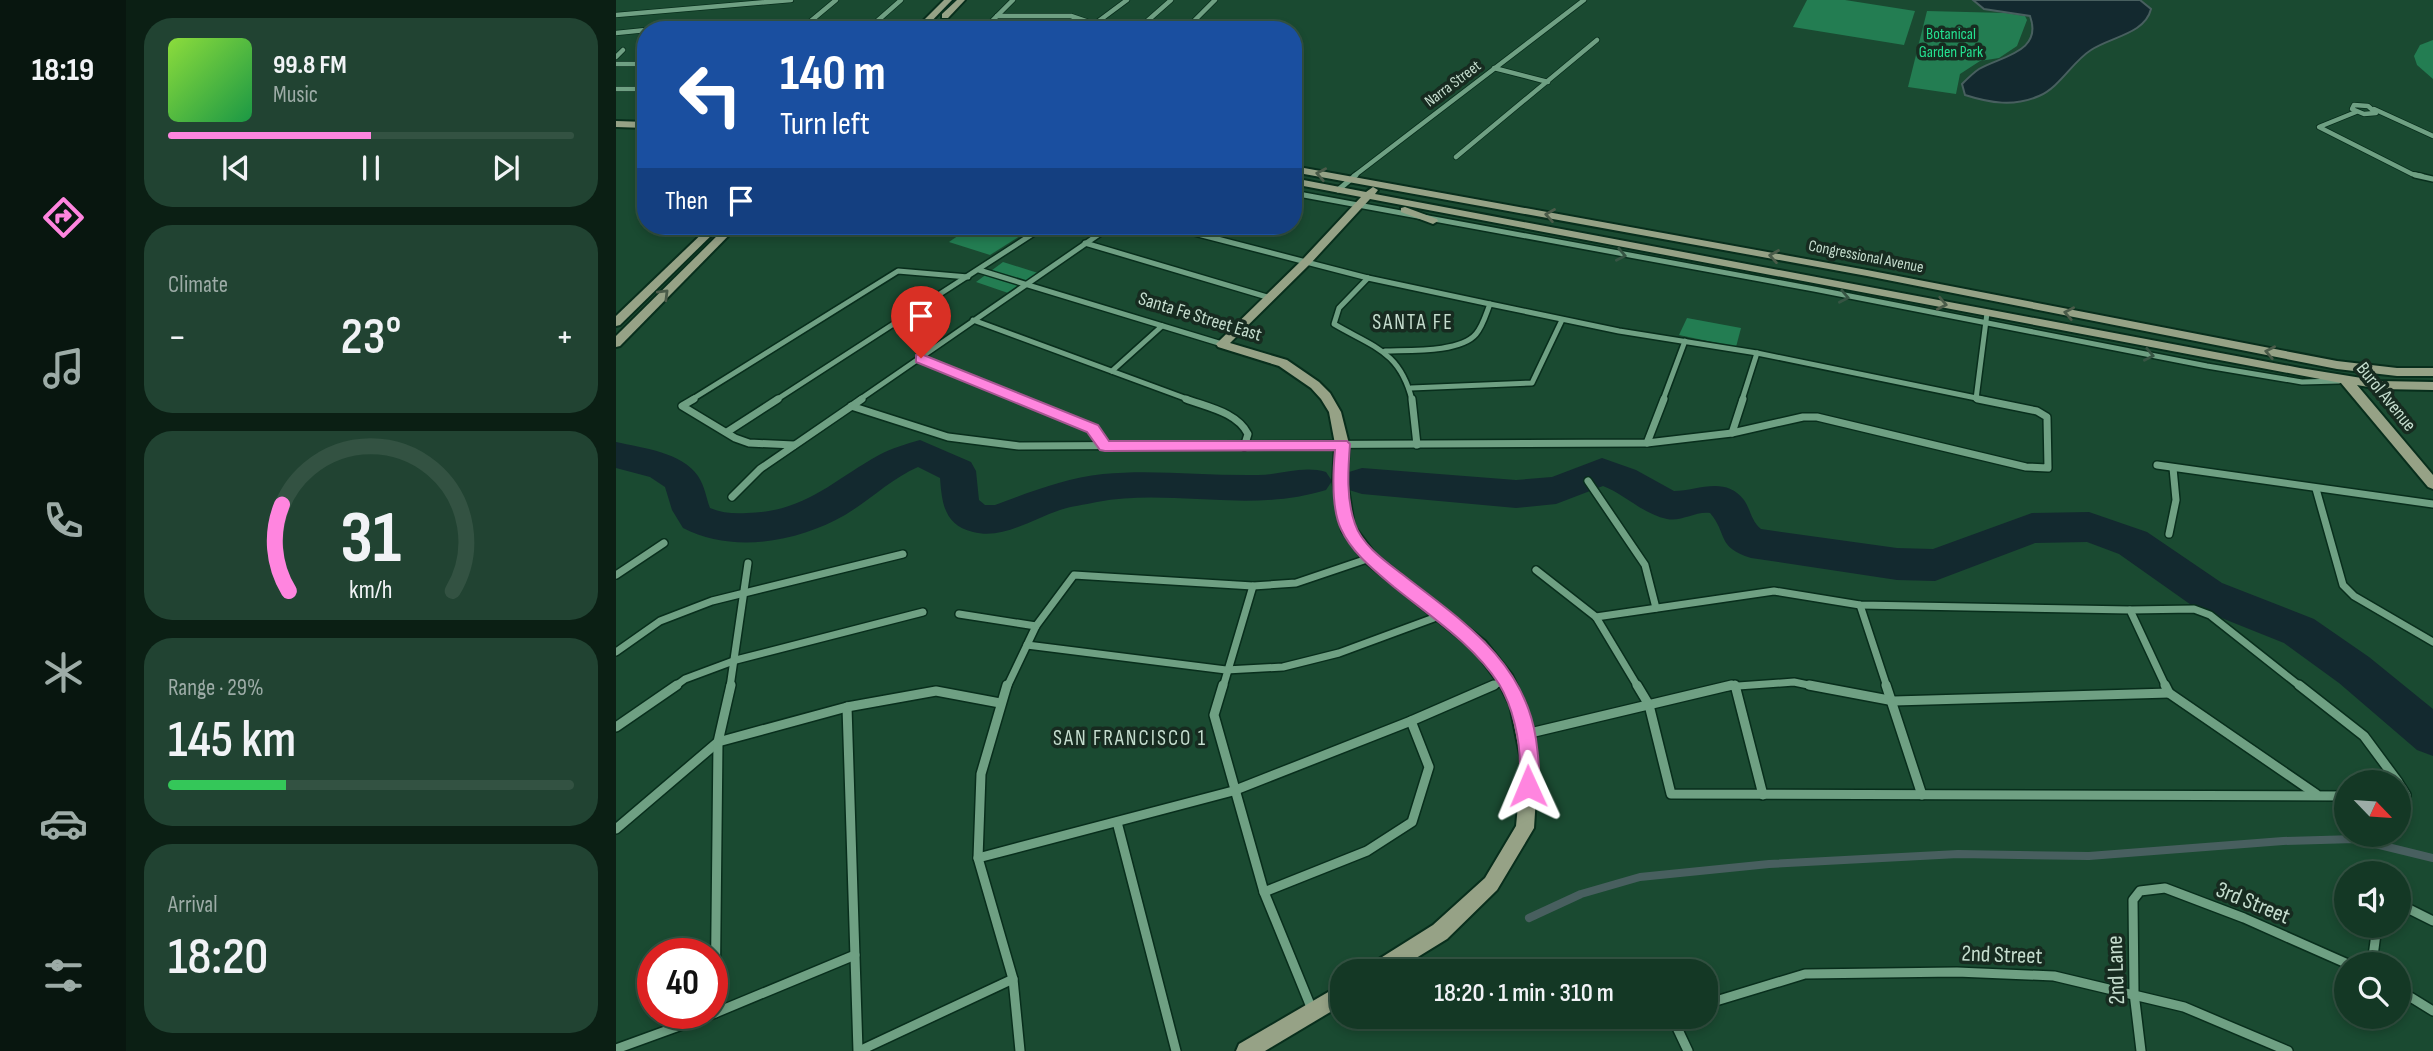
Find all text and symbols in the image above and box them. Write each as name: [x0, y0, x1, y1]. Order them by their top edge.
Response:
park label: Botanical Garden Park: [1919, 25, 1983, 62]
text: 140 m: [780, 45, 886, 104]
icon: left: [665, 49, 756, 140]
text: 99.8 FM: [273, 50, 347, 81]
text: 18:19: [32, 51, 94, 90]
street label: Narra Street: [1421, 57, 1485, 111]
text: Music: [273, 81, 318, 109]
text: Turn left: [780, 105, 870, 144]
icon: previous: [217, 149, 255, 187]
icon: pause: [352, 149, 390, 187]
icon: next: [487, 149, 525, 187]
one-way arrow: [1315, 167, 1327, 182]
icon: arrive: [722, 182, 760, 220]
text: Then: [665, 186, 708, 217]
icon: directions: [39, 193, 88, 242]
one-way arrow: [1544, 208, 1556, 223]
street label: Congressional Avenue: [1807, 237, 1925, 277]
one-way arrow: [1615, 247, 1627, 262]
one-way arrow: [1768, 249, 1780, 264]
text: Climate: [168, 271, 228, 299]
pin: [891, 286, 951, 358]
street label: Santa Fe Street East: [1135, 287, 1265, 347]
one-way arrow: [1838, 289, 1850, 304]
one-way arrow: [656, 290, 669, 303]
one-way arrow: [1936, 296, 1948, 311]
icon: arrive: [902, 297, 940, 335]
text: 23°: [341, 306, 401, 369]
one-way arrow: [2063, 306, 2075, 321]
district label: SANTA FE: [1372, 310, 1454, 335]
text: −: [168, 315, 187, 360]
text: +: [555, 315, 574, 360]
icon: music: [39, 344, 88, 393]
one-way arrow: [2265, 345, 2277, 360]
one-way arrow: [2143, 347, 2155, 362]
street label: Burol Avenue: [2351, 358, 2421, 436]
icon: phone: [39, 496, 88, 545]
text: 31: [340, 496, 402, 584]
text: km/h: [349, 575, 393, 606]
icon: climate: [39, 648, 88, 697]
text: Range · 29%: [168, 674, 264, 702]
text: 145 km: [168, 709, 296, 772]
district label: SAN FRANCISCO 1: [1053, 726, 1207, 751]
position arrow: [1491, 749, 1565, 823]
north arrow: [2334, 770, 2412, 847]
map controls: [2334, 770, 2411, 1029]
icon: car: [39, 799, 88, 848]
button: sound: [2334, 861, 2411, 938]
street label: 3rd Street: [2212, 875, 2294, 931]
text: Arrival: [168, 891, 217, 919]
text: 18:20: [168, 926, 268, 989]
street label: 2nd Lane: [2101, 935, 2131, 1005]
speed limit sign: 40: [637, 938, 728, 1029]
street label: 2nd Street: [1961, 940, 2043, 970]
icon: filters: [39, 951, 88, 1000]
button: search: [2334, 952, 2411, 1029]
text: 18:20 · 1 min · 310 m: [1434, 978, 1614, 1009]

